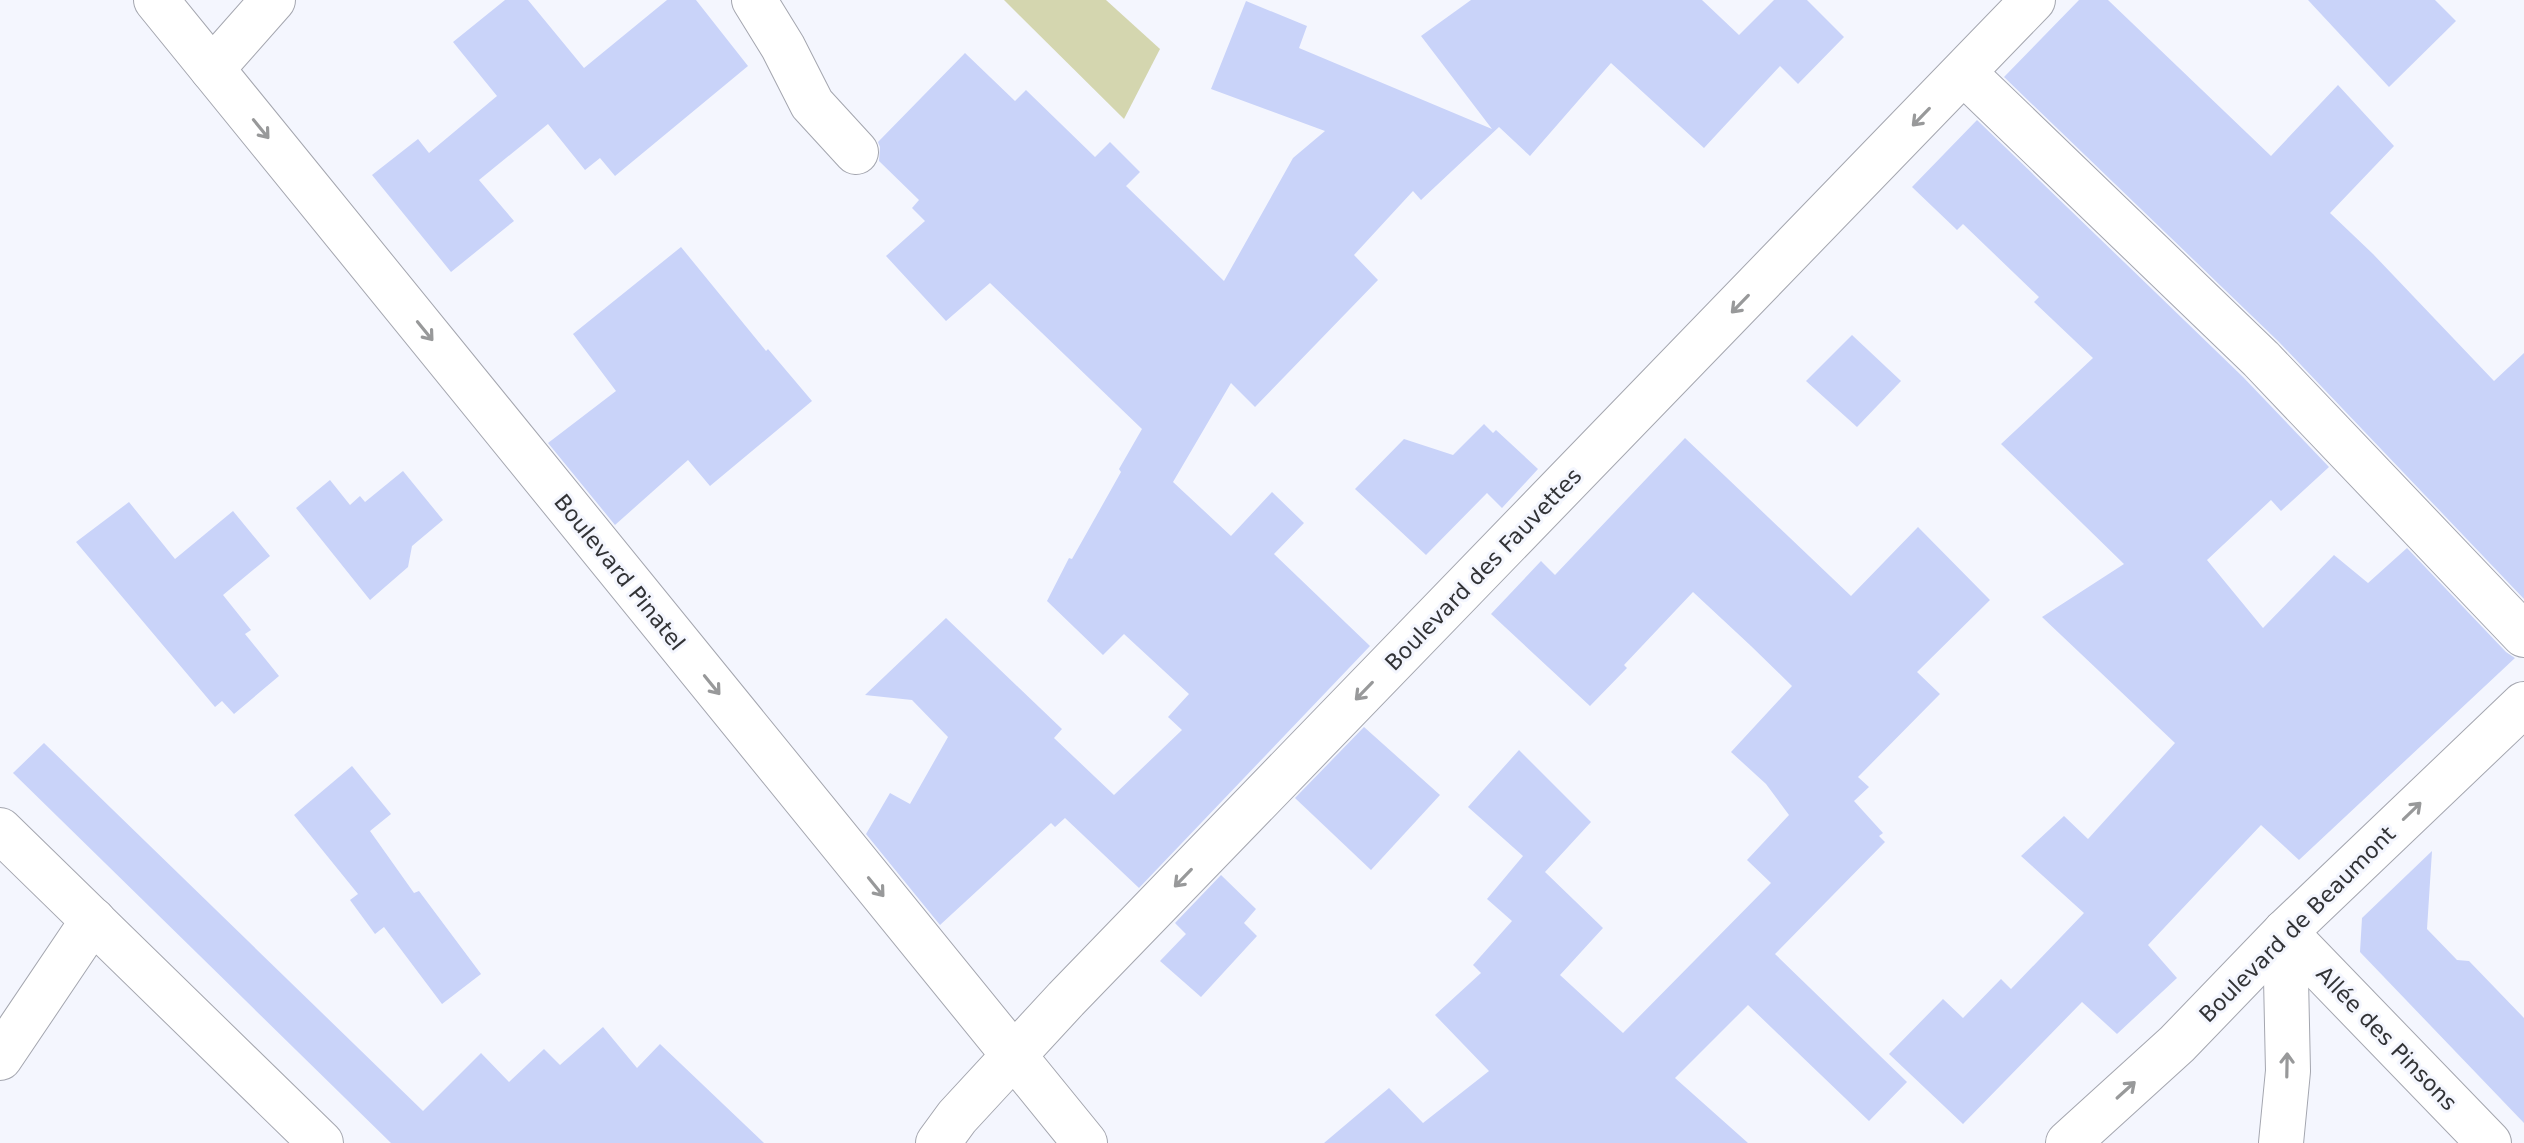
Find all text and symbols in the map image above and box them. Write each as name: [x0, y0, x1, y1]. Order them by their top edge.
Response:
one-way arrow: [1912, 107, 1931, 126]
one-way arrow: [252, 118, 270, 139]
one-way arrow: [1731, 293, 1750, 313]
one-way arrow: [416, 320, 434, 341]
street label: Boulevard des Fauvettes: [1380, 463, 1587, 676]
street label: Boulevard Pinatel: [549, 490, 690, 655]
one-way arrow: [704, 674, 721, 695]
one-way arrow: [1355, 681, 1374, 700]
one-way arrow: [2402, 802, 2421, 821]
street label: Boulevard de Beaumont: [2194, 821, 2401, 1027]
one-way arrow: [1174, 868, 1193, 887]
one-way arrow: [867, 876, 885, 897]
street label: Allée des Pinsons: [2311, 961, 2462, 1116]
one-way arrow: [2280, 1052, 2295, 1079]
one-way arrow: [2115, 1082, 2135, 1100]

